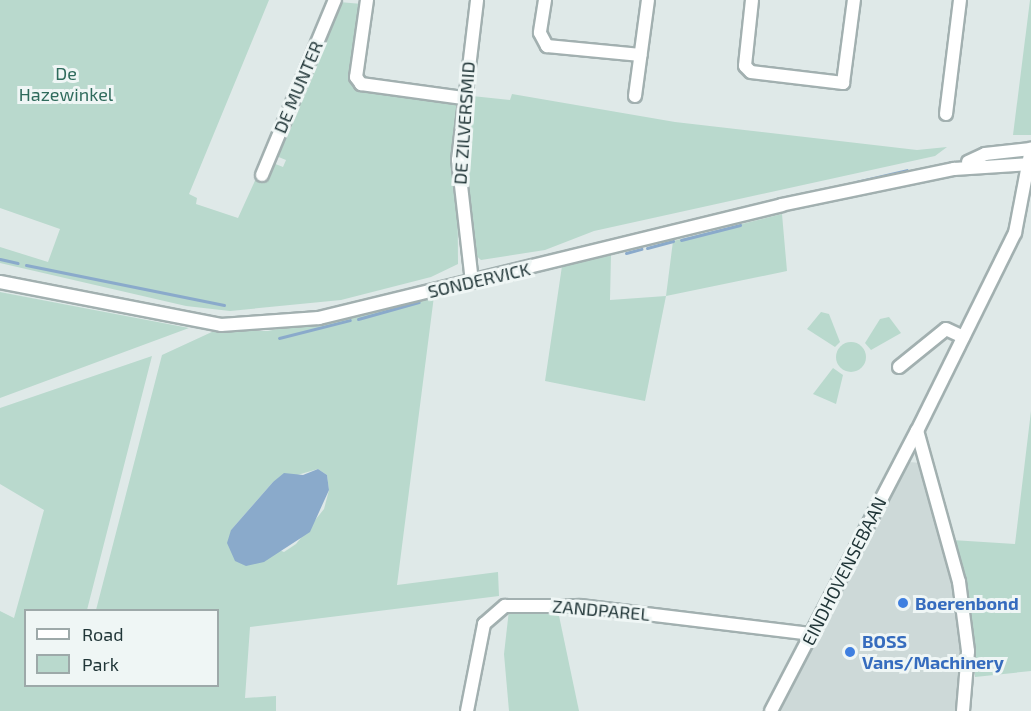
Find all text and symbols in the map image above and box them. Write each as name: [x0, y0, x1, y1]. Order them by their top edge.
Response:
street label: DE MUNTER: [269, 38, 327, 136]
street label: DE ZILVERSMID: [449, 61, 479, 185]
park label: De Hazewinkel: [19, 63, 113, 106]
street label: SONDERVICK: [426, 258, 532, 302]
street label: EINDHOVENSEBAAN: [797, 493, 891, 649]
place label: Boerenbond: [915, 592, 1019, 614]
street label: ZANDPAREL: [551, 595, 651, 625]
marker: Boerenbond: [896, 596, 910, 610]
legend: [24, 609, 219, 687]
text: Road: [82, 623, 123, 645]
place label: BOSS Vans/Machinery: [862, 631, 1004, 674]
marker: BOSS Vans/Machinery: [843, 645, 857, 659]
text: Park: [82, 653, 119, 675]

